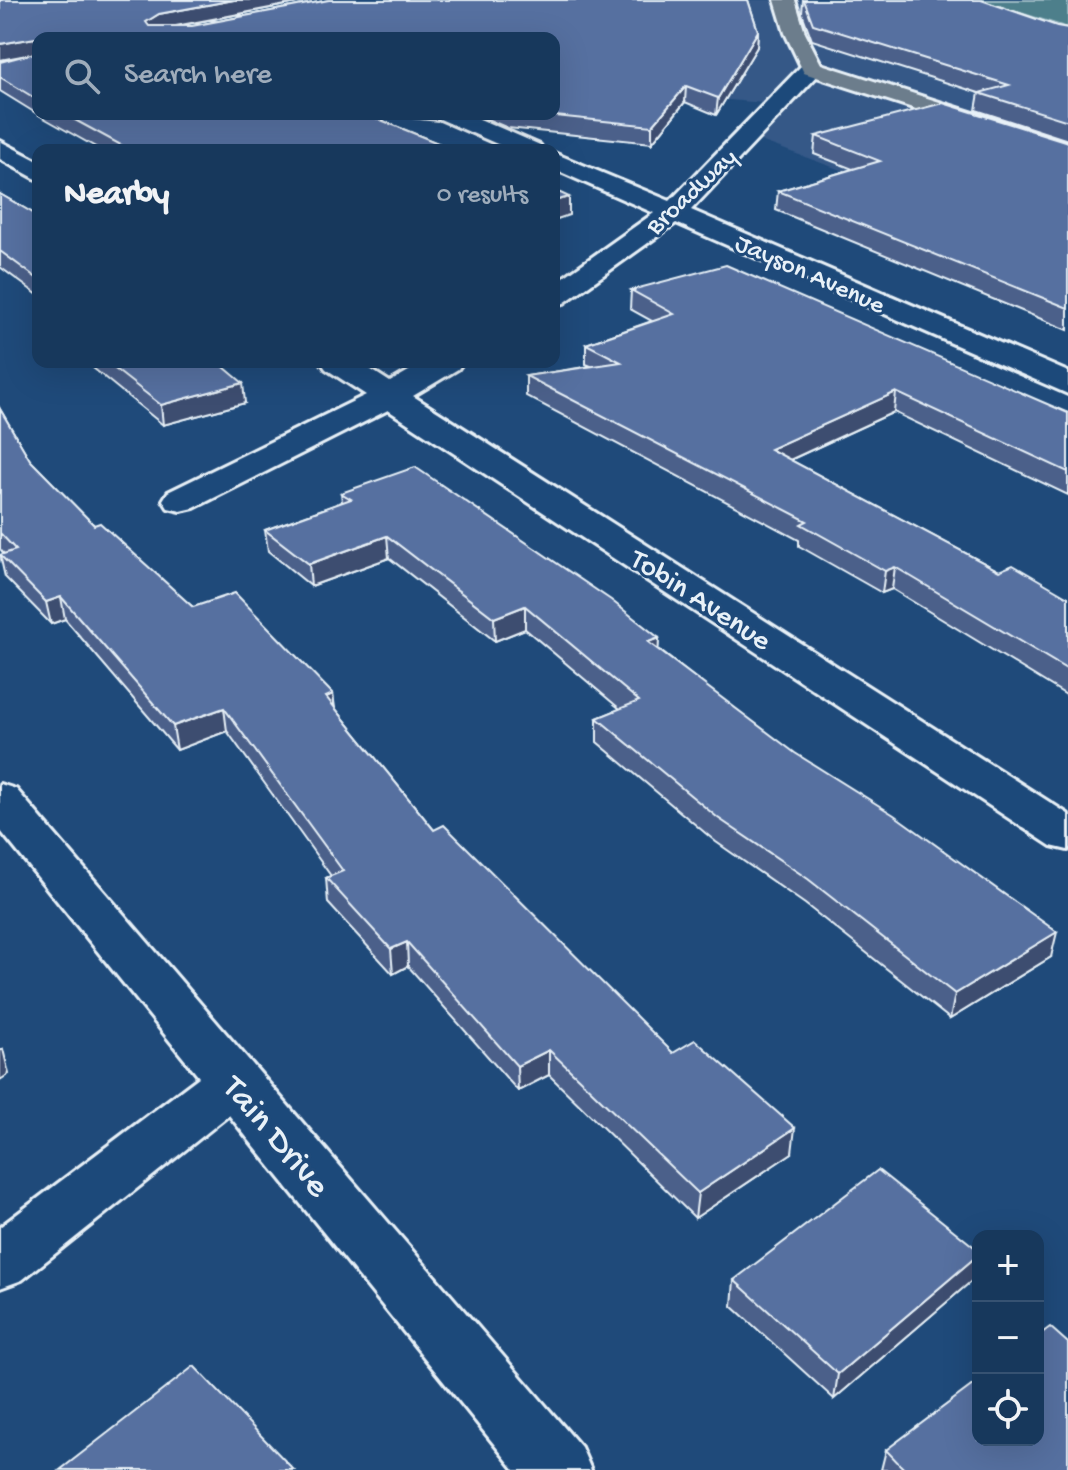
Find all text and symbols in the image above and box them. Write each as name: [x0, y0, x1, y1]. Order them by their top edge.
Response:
search box: [32, 32, 560, 120]
icon: search: [60, 54, 104, 98]
text: Search here: [124, 59, 272, 94]
street label: Broadway: [640, 143, 745, 244]
text: Nearby: [64, 176, 169, 216]
text: 0 results: [437, 181, 528, 212]
street label: Jayson Avenue: [729, 229, 889, 323]
street label: Tobin Avenue: [621, 542, 777, 661]
street label: Tain Drive: [209, 1067, 338, 1208]
map controls: [972, 1230, 1044, 1446]
button: +: [972, 1230, 1044, 1302]
button: −: [972, 1302, 1044, 1374]
button: locate: [972, 1374, 1044, 1446]

